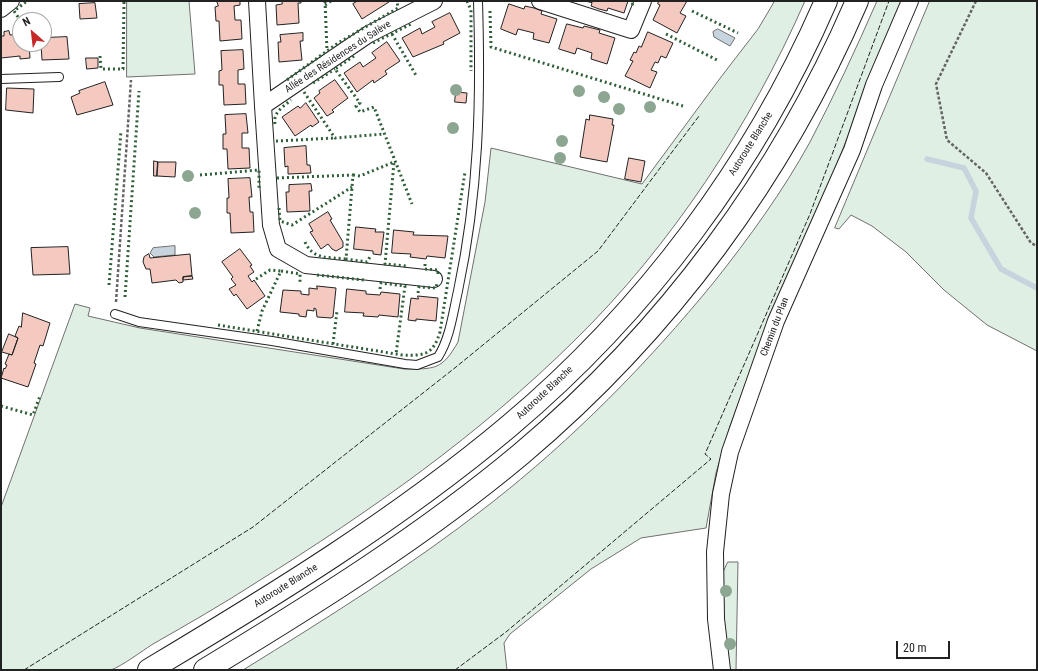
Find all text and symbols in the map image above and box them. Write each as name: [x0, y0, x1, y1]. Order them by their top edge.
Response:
north arrow: [12, 12, 52, 52]
text: N: [21, 15, 33, 29]
street label: Allée des Résidences du Salève: [283, 18, 393, 96]
street label: Autoroute Blanche: [727, 110, 775, 178]
street label: Chemin du Plan: [758, 296, 792, 358]
street label: Autoroute Blanche: [514, 364, 576, 422]
street label: Autoroute Blanche: [252, 562, 320, 610]
scale bar: [898, 633, 952, 659]
text: 20 m: [903, 641, 927, 655]

